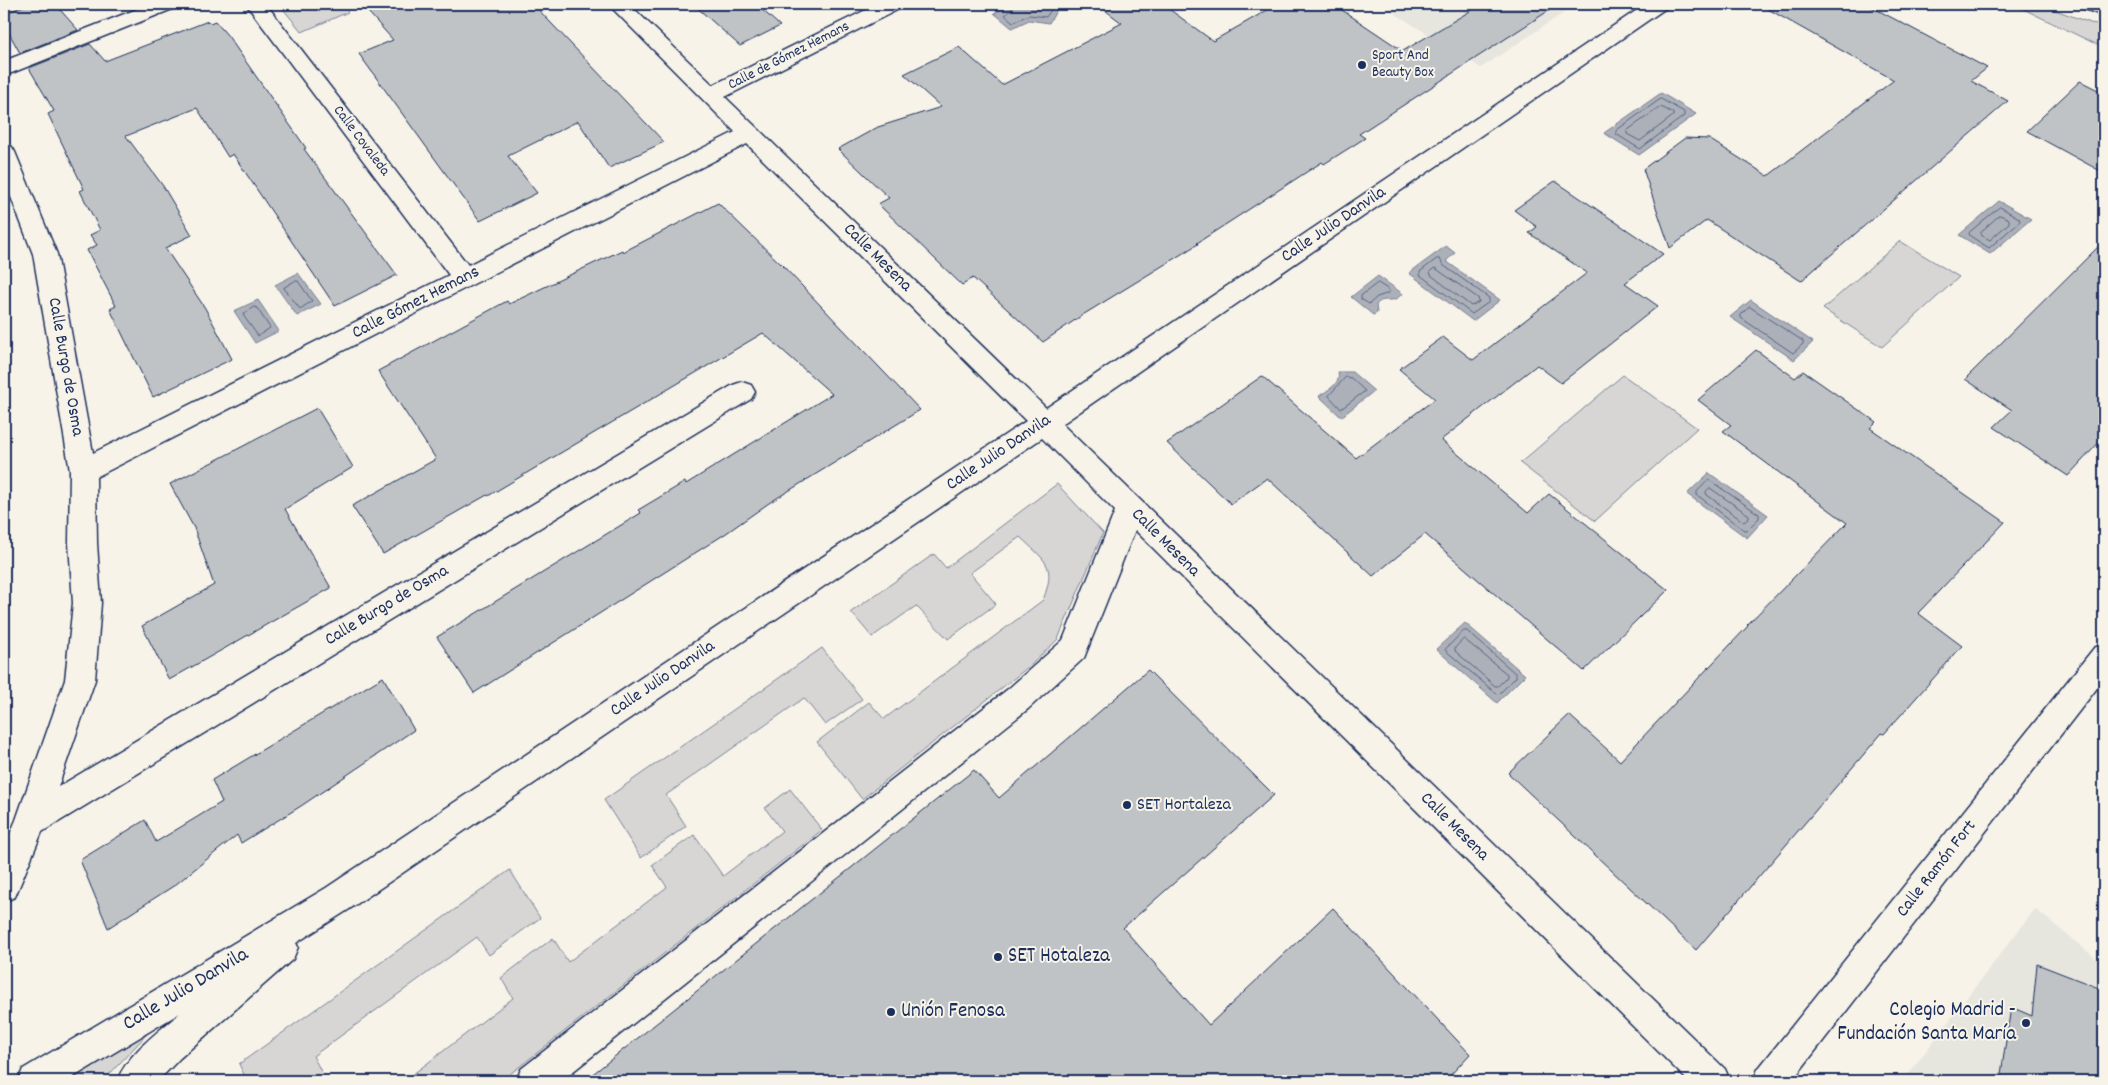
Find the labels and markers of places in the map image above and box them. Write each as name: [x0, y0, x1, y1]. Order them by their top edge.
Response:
place label: Sport And Beauty Box: [1372, 45, 1434, 84]
marker: Sport And Beauty Box: [1356, 59, 1368, 71]
place label: SET Hortaleza: [1137, 793, 1231, 818]
marker: SET Hortaleza: [1121, 799, 1133, 811]
place label: SET Hotaleza: [1008, 942, 1111, 972]
marker: SET Hotaleza: [992, 951, 1004, 963]
place label: Colegio Madrid - Fundación Santa María: [1837, 996, 2017, 1050]
place label: Unión Fenosa: [901, 997, 1006, 1027]
marker: Unión Fenosa: [885, 1006, 897, 1018]
marker: Colegio Madrid - Fundación Santa María: [2020, 1017, 2032, 1029]

